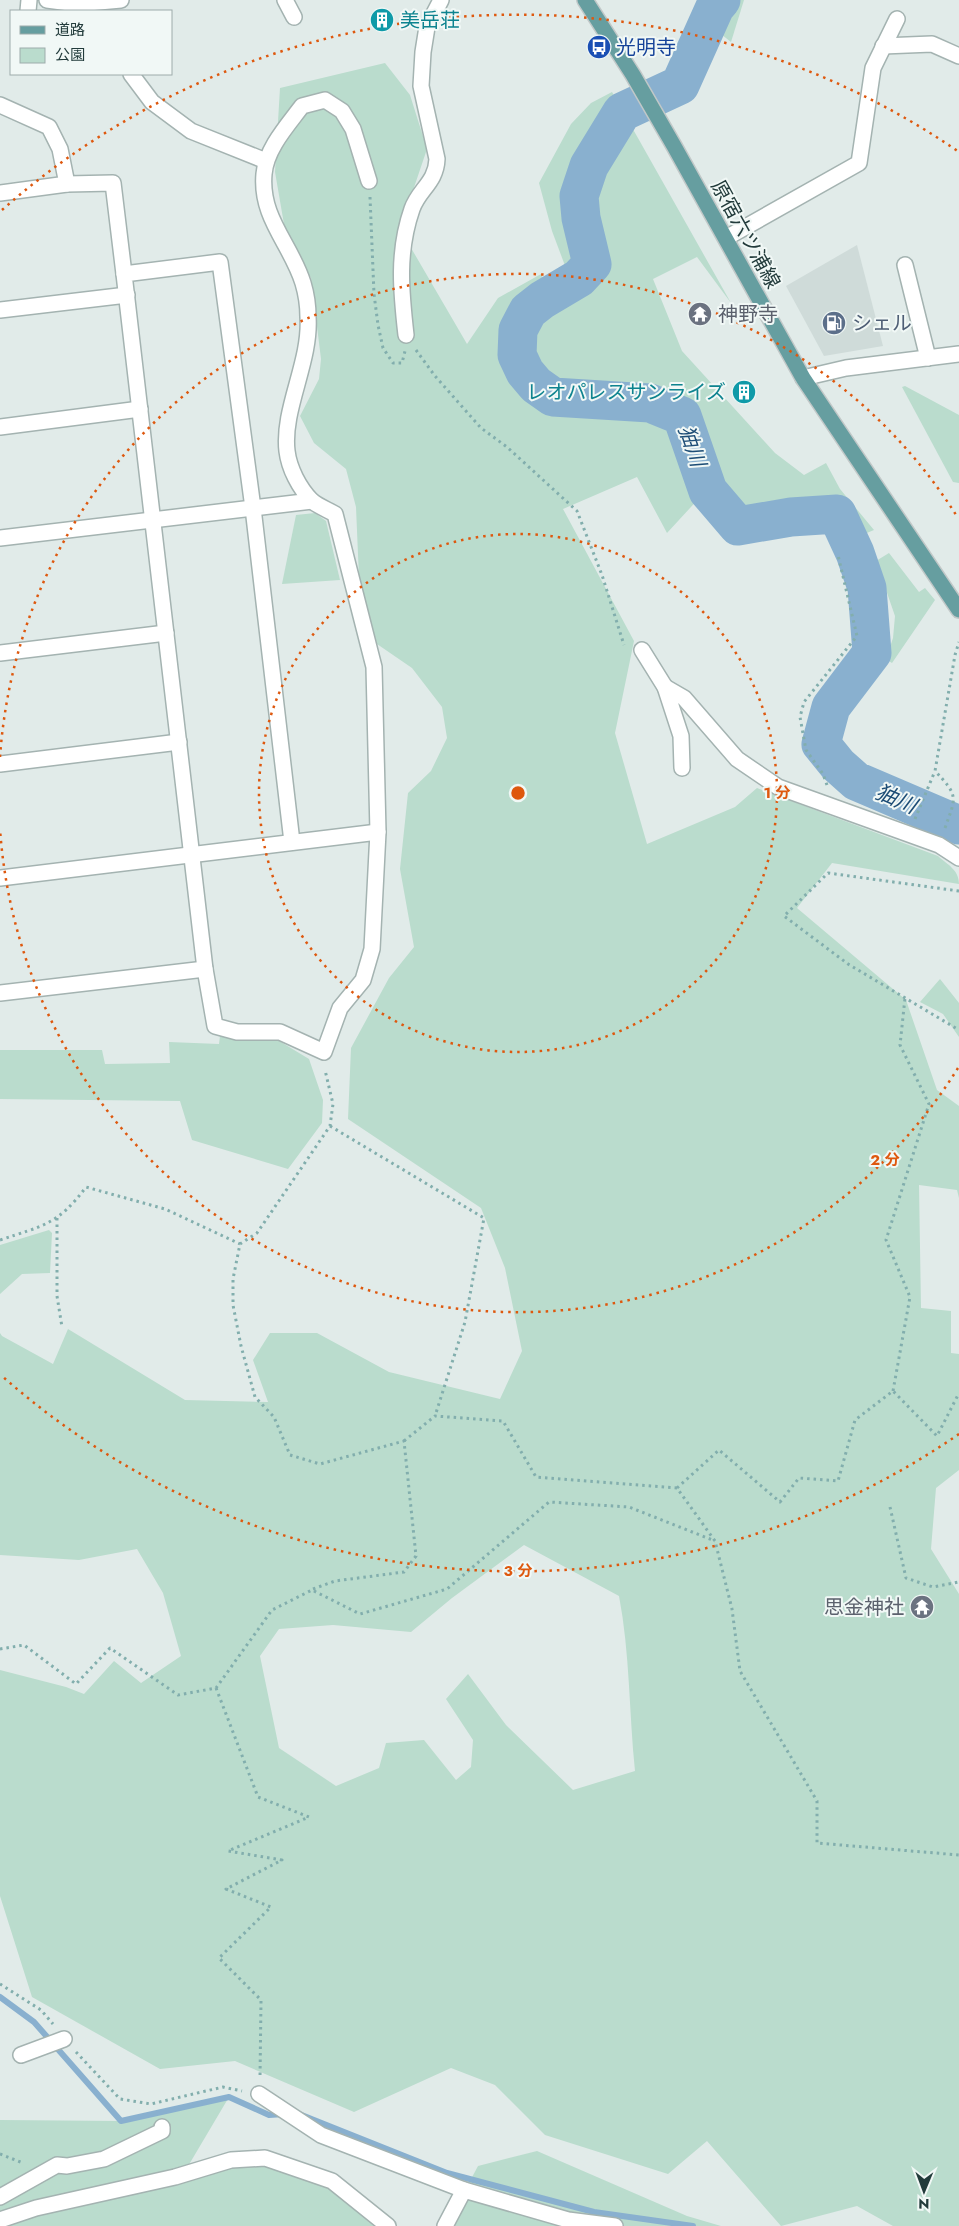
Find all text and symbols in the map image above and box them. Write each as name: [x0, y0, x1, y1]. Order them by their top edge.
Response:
place label: 美岳荘: [400, 6, 460, 35]
building icon: 美岳荘: [369, 7, 395, 33]
legend: [10, 10, 172, 75]
text: 道路: [55, 19, 85, 41]
place label: 光明寺: [616, 33, 676, 62]
bus stop icon: 光明寺: [586, 34, 612, 60]
text: 公園: [55, 44, 85, 66]
street label: 原宿六ツ浦線: [704, 175, 787, 294]
place label: 神野寺: [718, 300, 778, 329]
temple icon: 神野寺: [687, 301, 713, 327]
place label: シェル: [852, 309, 912, 338]
fuel station icon: シェル: [821, 310, 847, 336]
place label: レオパレスサンライズ: [527, 378, 726, 407]
building icon: レオパレスサンライズ: [731, 379, 757, 405]
water label: 㹨川: [671, 421, 714, 473]
water label: 㹨川: [871, 777, 923, 822]
text: 1 分: [763, 782, 791, 804]
centre of rings: [509, 784, 527, 802]
text: 2 分: [870, 1149, 900, 1171]
text: 3 分: [504, 1560, 532, 1582]
place label: 思金神社: [824, 1593, 904, 1622]
temple icon: 思金神社: [909, 1594, 935, 1620]
north arrow: [899, 2166, 949, 2216]
text: N: [918, 2194, 930, 2214]

